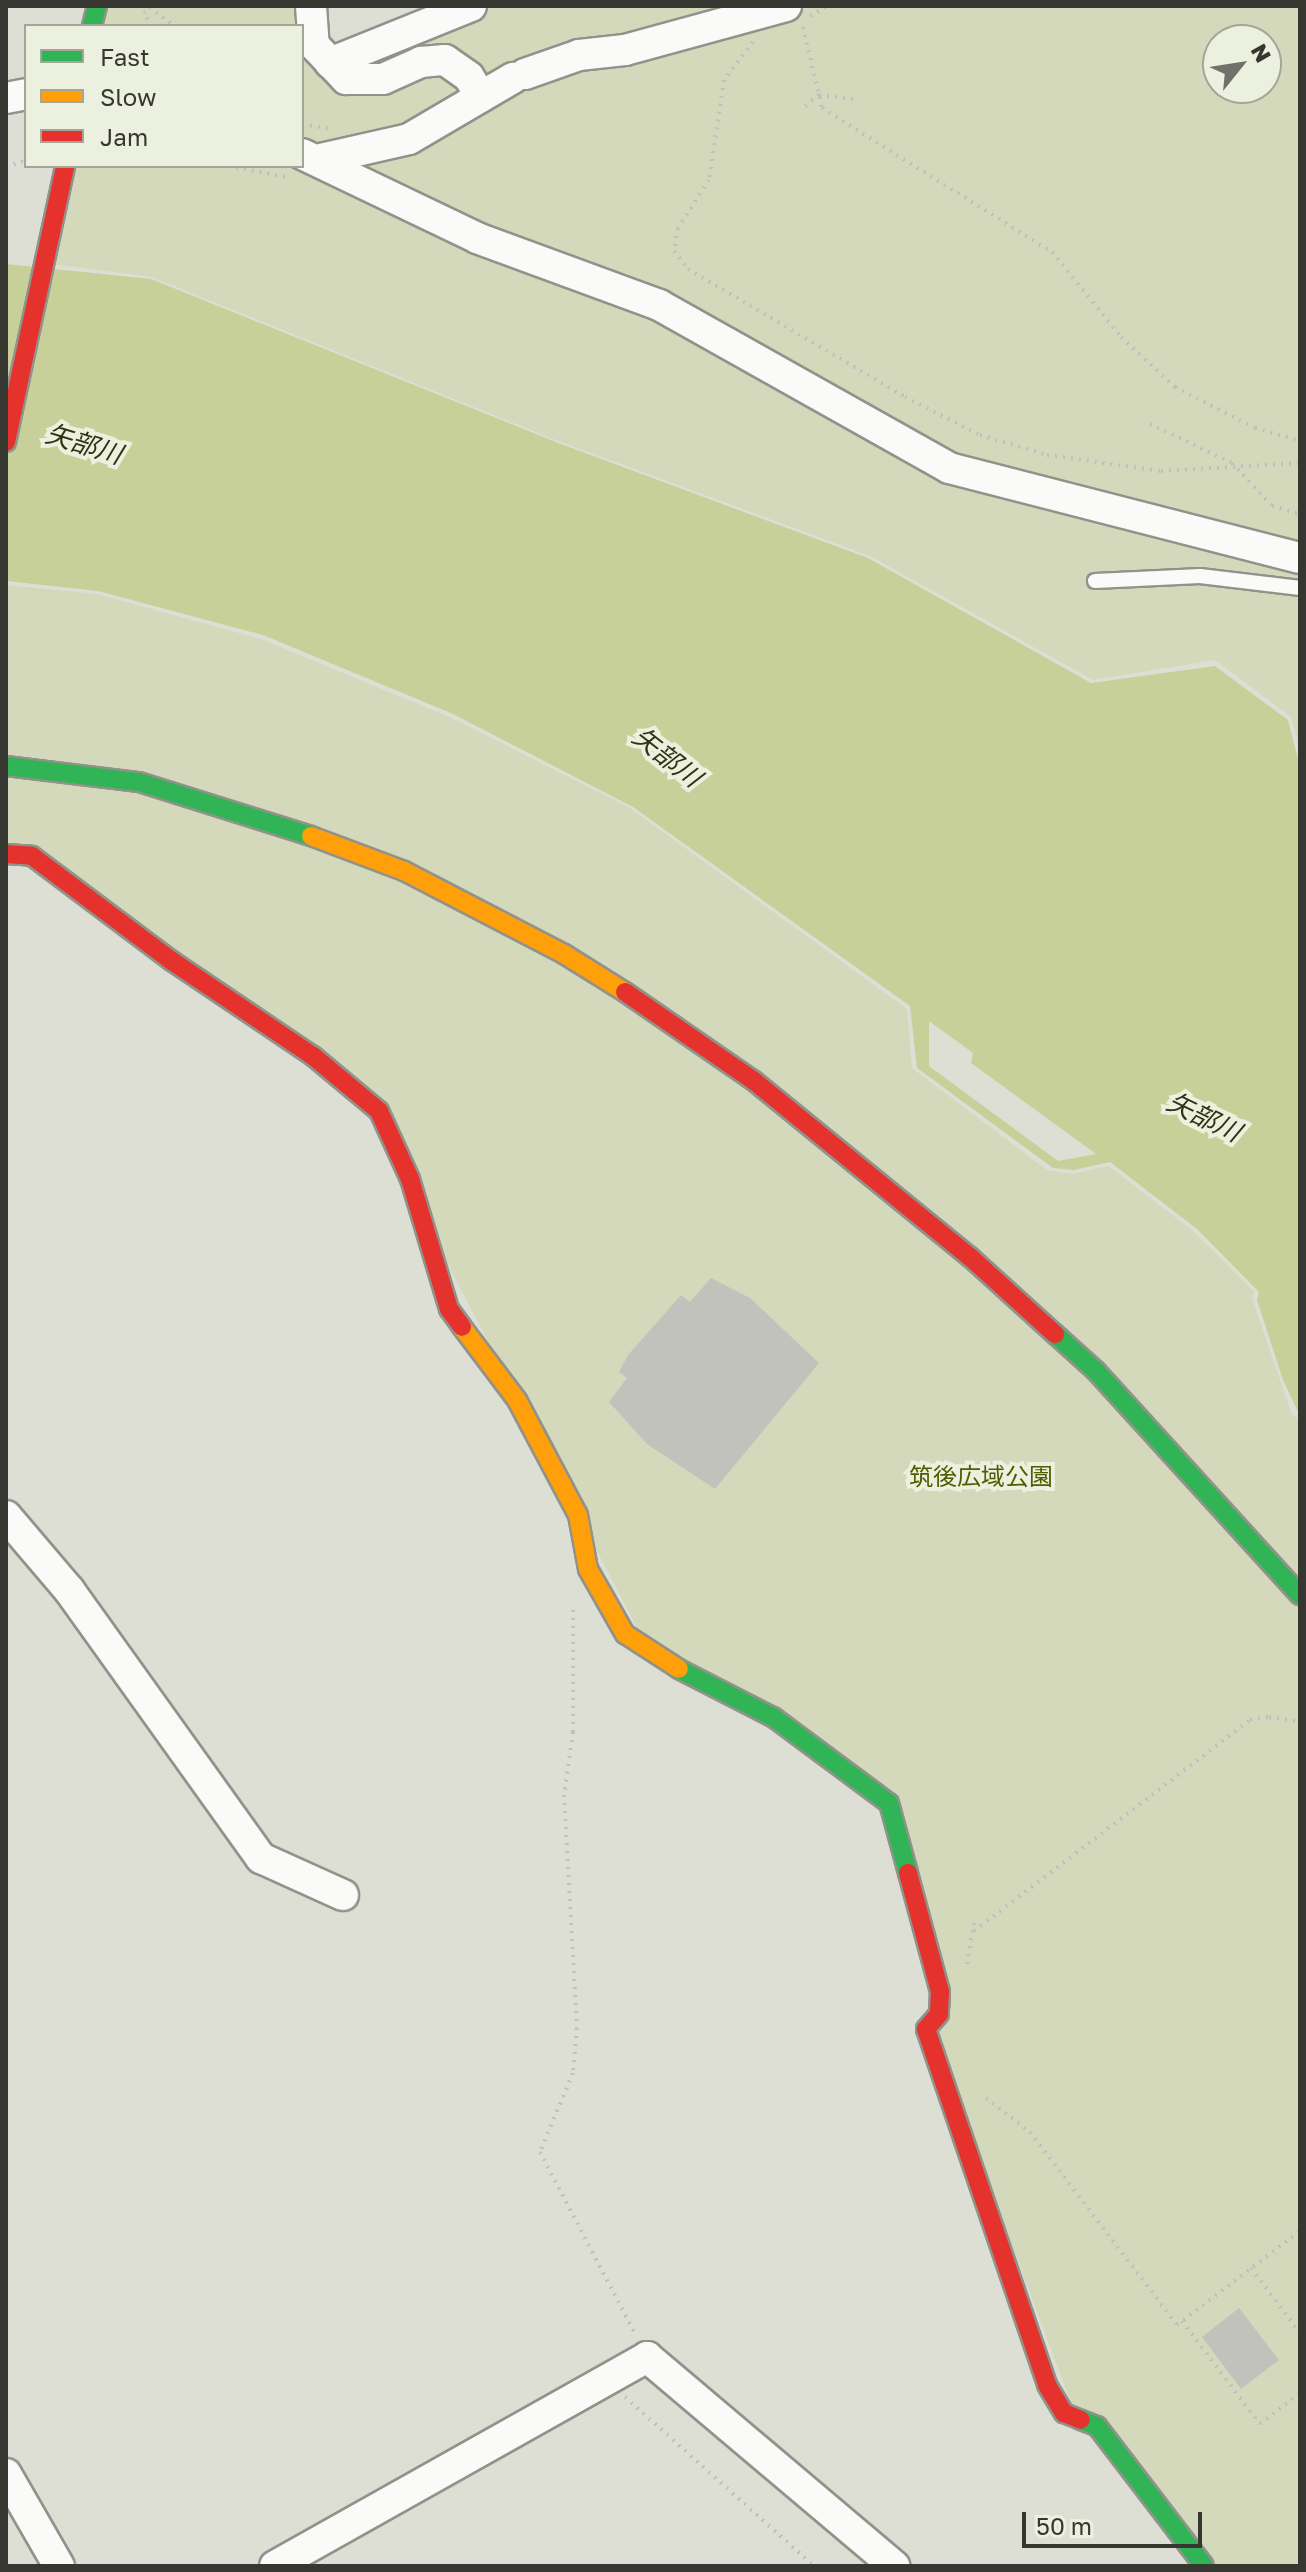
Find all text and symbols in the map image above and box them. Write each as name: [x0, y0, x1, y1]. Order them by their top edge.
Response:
legend: [24, 24, 304, 168]
north arrow: [1202, 24, 1282, 104]
text: N: [1246, 39, 1277, 67]
text: Fast: [100, 42, 150, 71]
text: Slow: [100, 82, 156, 111]
text: Jam: [100, 122, 148, 151]
water label: 矢部川: [42, 418, 126, 470]
water label: 矢部川: [627, 721, 707, 793]
water label: 矢部川: [1162, 1086, 1246, 1148]
park label: 筑後広域公園: [909, 1462, 1053, 1490]
scale bar: [1026, 2496, 1206, 2546]
text: 50 m: [1036, 2511, 1092, 2540]

